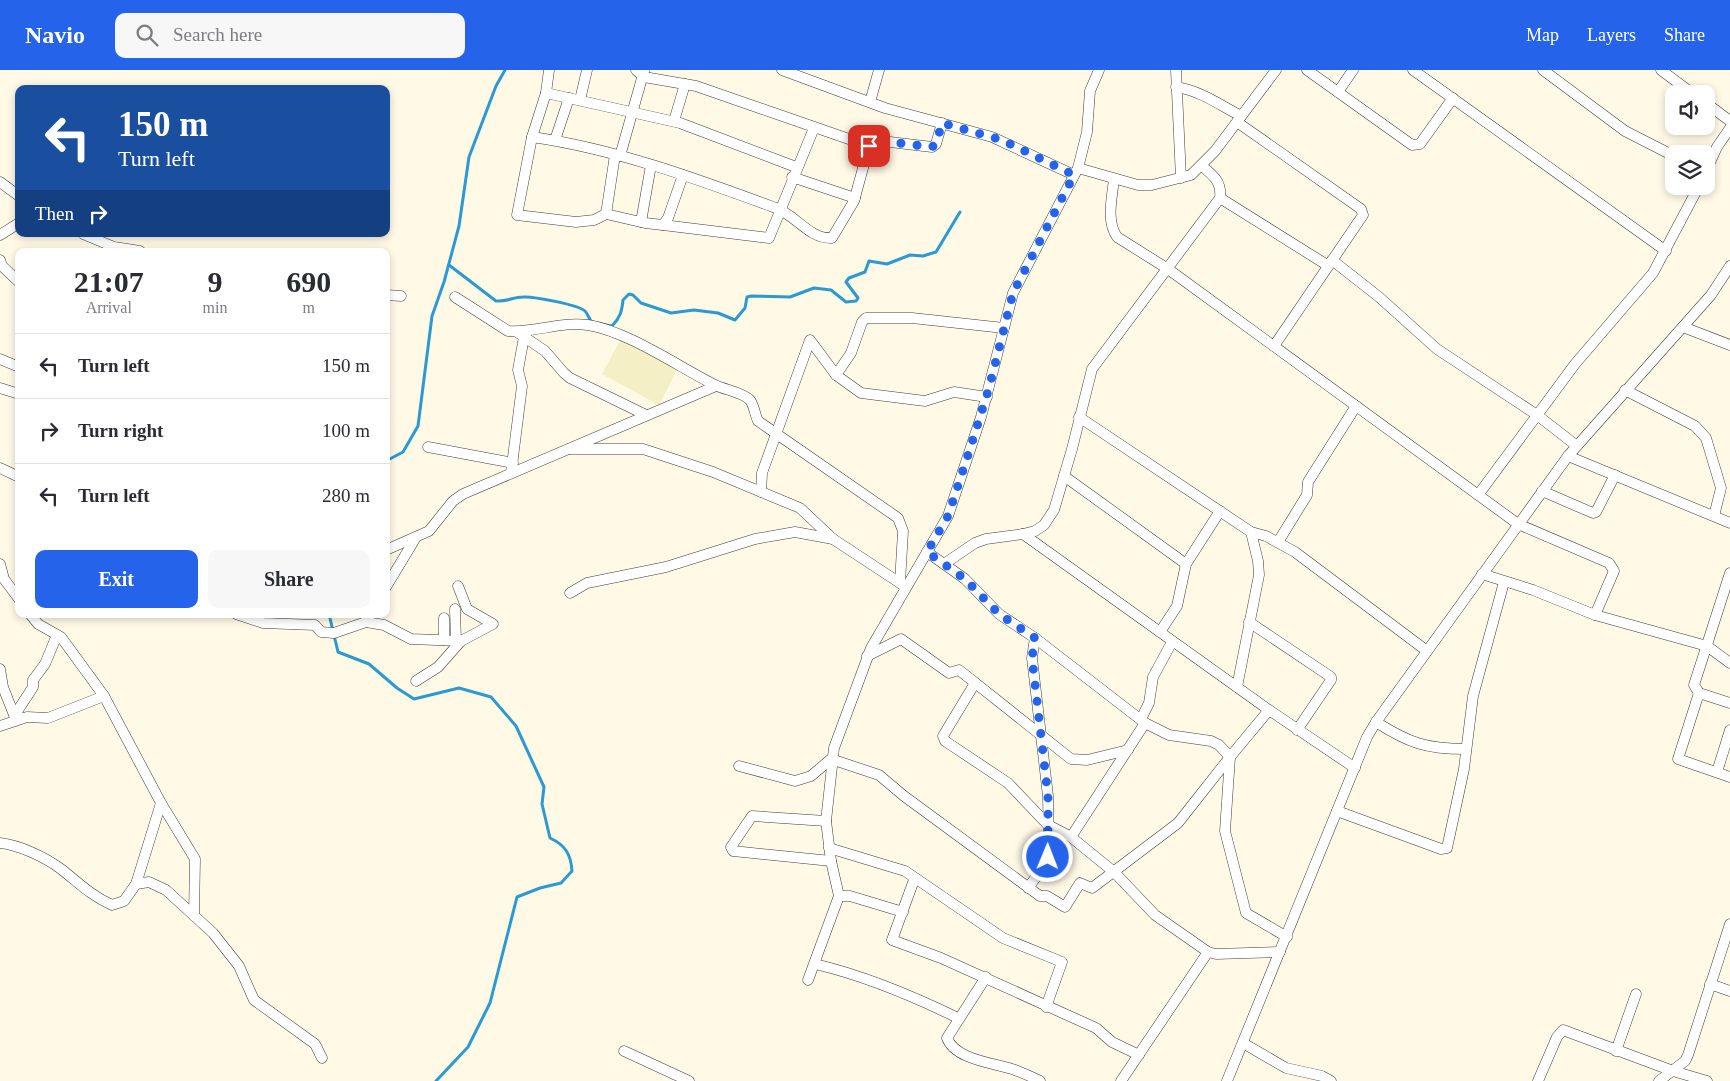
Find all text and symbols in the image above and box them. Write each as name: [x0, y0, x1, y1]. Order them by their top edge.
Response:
search box: [115, 13, 465, 58]
icon: search: [133, 21, 161, 49]
text: Navio: [25, 22, 85, 48]
text: Search here: [173, 24, 262, 45]
text: Map: [1526, 25, 1559, 45]
text: Layers: [1587, 25, 1636, 45]
text: Share: [1664, 25, 1705, 45]
map controls: [1665, 85, 1715, 195]
button: sound: [1665, 85, 1715, 135]
icon: left: [35, 105, 100, 170]
text: 150 m: [118, 105, 208, 144]
pin: [848, 125, 890, 167]
icon: arrive: [855, 132, 883, 160]
button: layers: [1665, 145, 1715, 195]
text: Turn left: [118, 146, 195, 171]
icon: right: [84, 200, 112, 228]
text: Then: [35, 203, 74, 224]
text: 21:07: [74, 265, 144, 298]
text: 9: [207, 265, 222, 298]
text: 690: [286, 265, 331, 298]
text: Arrival: [86, 299, 132, 316]
text: min: [203, 299, 227, 316]
text: m: [302, 299, 315, 316]
icon: left: [35, 352, 63, 380]
text: Turn left: [78, 355, 150, 376]
text: 150 m: [322, 355, 370, 376]
icon: right: [35, 417, 63, 445]
text: Turn right: [78, 420, 163, 441]
text: 100 m: [322, 420, 370, 441]
icon: left: [35, 482, 63, 510]
text: Turn left: [78, 485, 150, 506]
text: 280 m: [322, 485, 370, 506]
button: Exit: [35, 550, 198, 608]
button: Share: [208, 550, 370, 608]
position arrow: [1021, 830, 1073, 882]

